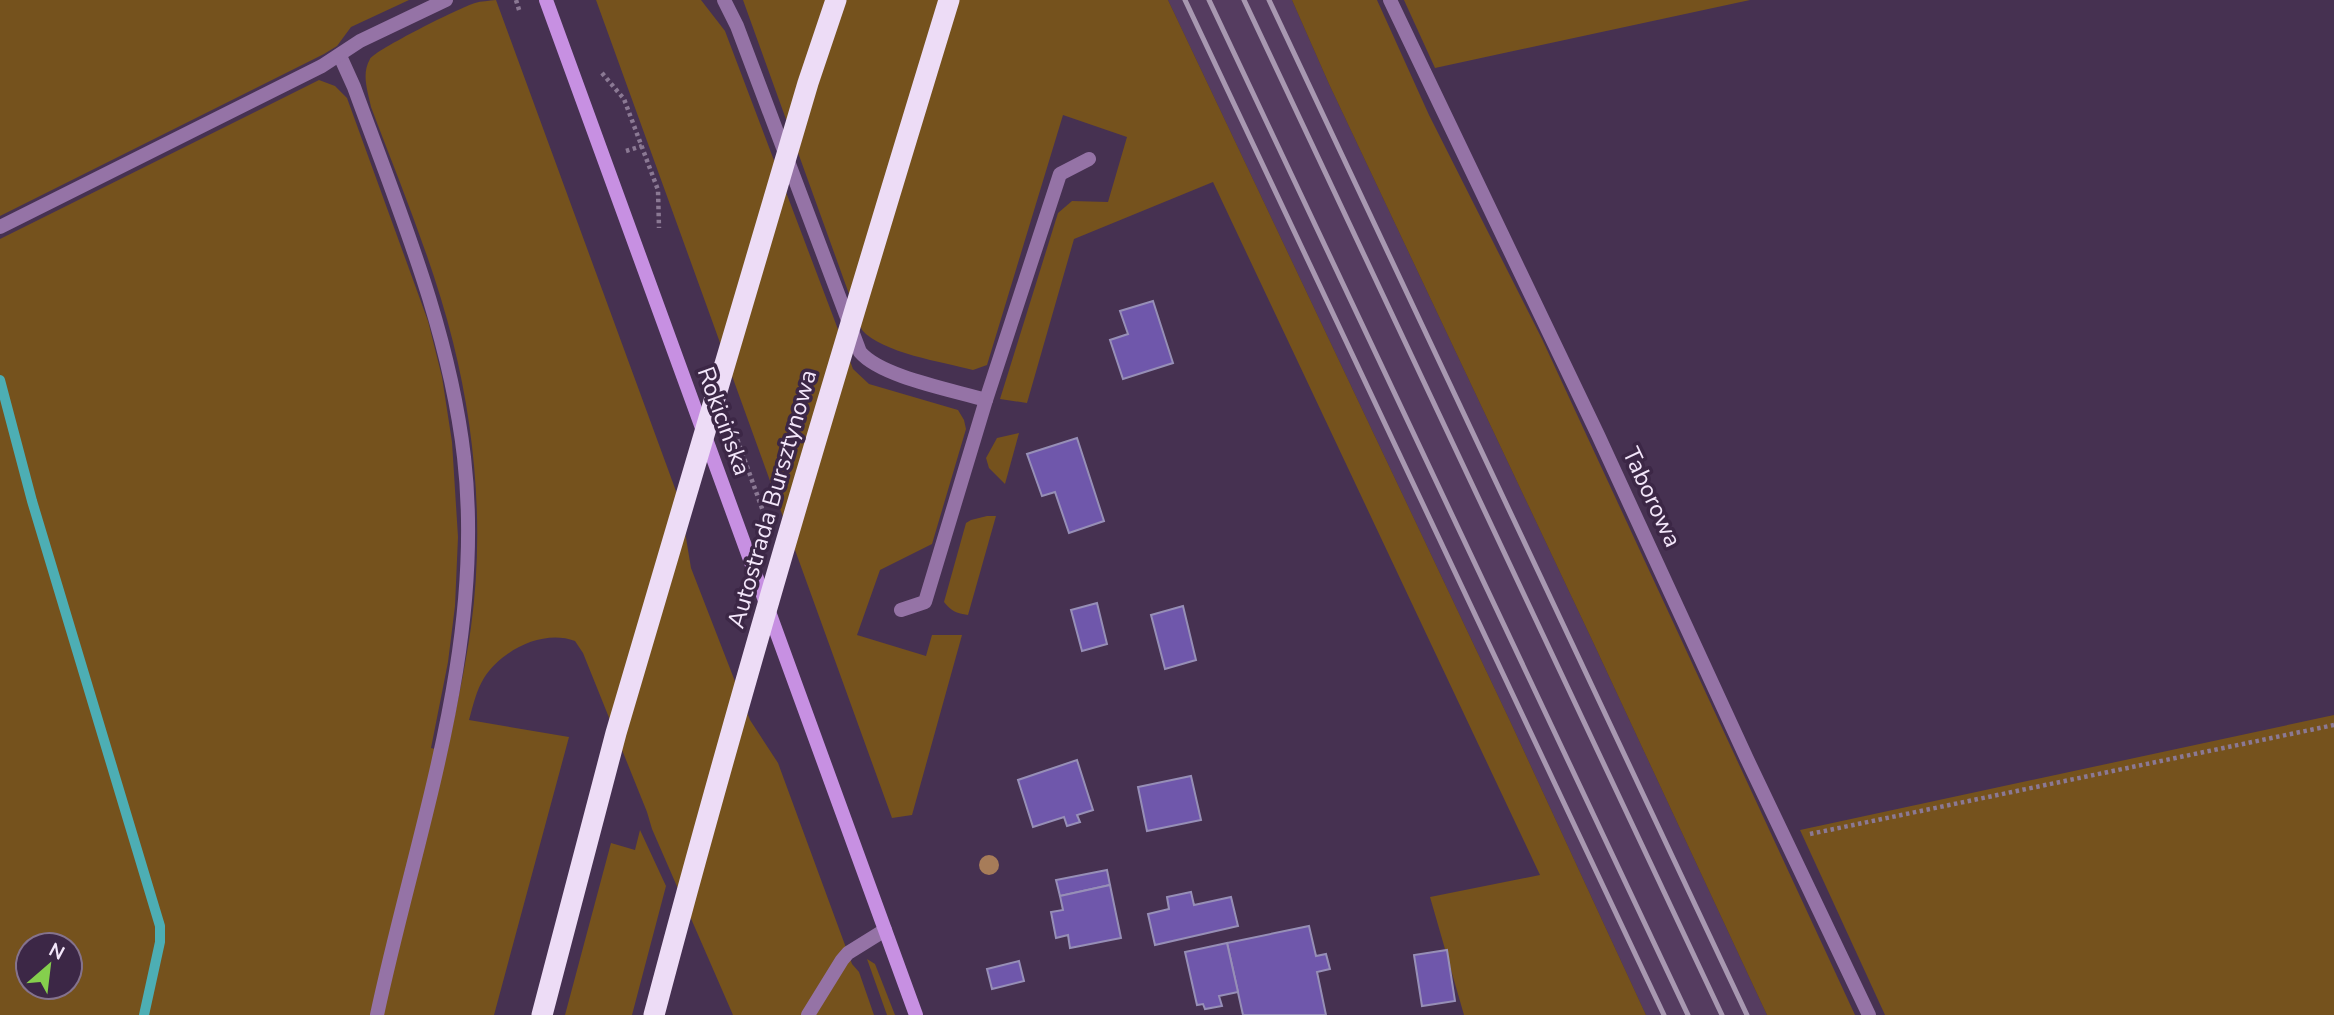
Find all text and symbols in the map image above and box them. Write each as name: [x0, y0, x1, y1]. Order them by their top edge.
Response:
street label: Rokicińska: [690, 362, 758, 480]
street label: Autostrada Bursztynowa: [720, 366, 824, 632]
street label: Taborowa: [1615, 442, 1689, 552]
north arrow: [14, 931, 84, 1001]
text: N: [44, 937, 69, 967]

